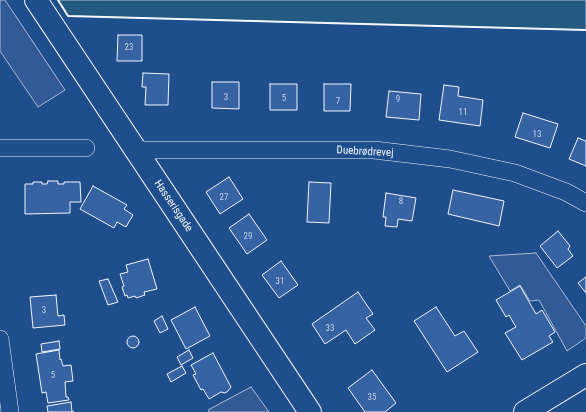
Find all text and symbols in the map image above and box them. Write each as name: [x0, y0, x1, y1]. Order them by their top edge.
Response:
house number: 23: [125, 43, 133, 53]
house number: 3: [224, 93, 228, 103]
house number: 5: [282, 94, 286, 104]
house number: 9: [396, 95, 400, 105]
house number: 7: [336, 97, 340, 107]
house number: 11: [459, 108, 467, 118]
house number: 13: [533, 130, 541, 140]
street label: Duebrødrevej: [336, 144, 394, 160]
street label: Hasserisgade: [151, 178, 195, 234]
house number: 27: [220, 193, 228, 203]
house number: 8: [399, 197, 403, 207]
house number: 29: [244, 232, 252, 242]
house number: 31: [276, 277, 284, 287]
house number: 3: [42, 306, 46, 316]
house number: 33: [326, 324, 334, 334]
house number: 5: [51, 371, 55, 381]
house number: 35: [368, 393, 376, 403]

